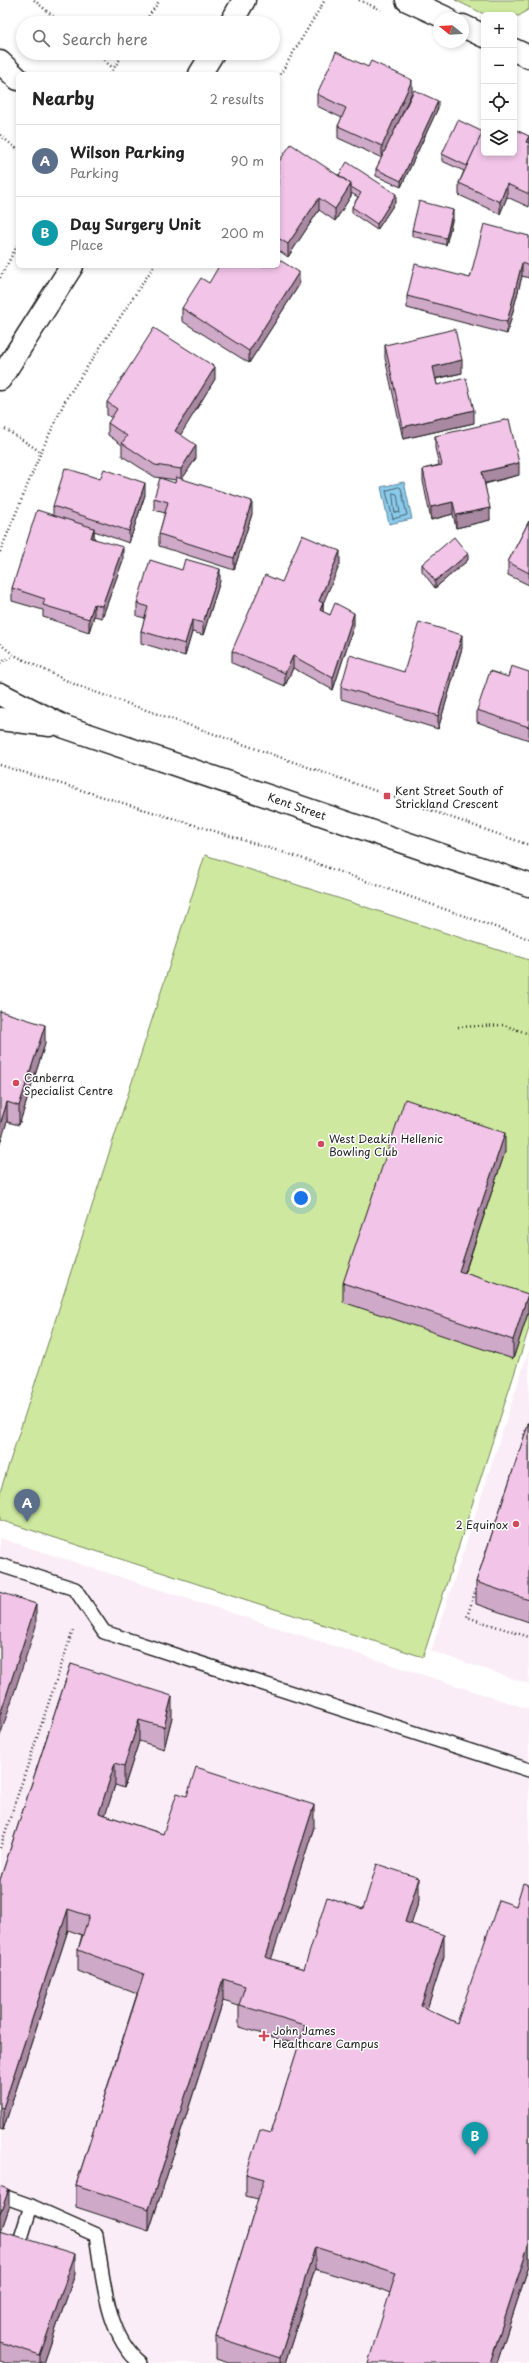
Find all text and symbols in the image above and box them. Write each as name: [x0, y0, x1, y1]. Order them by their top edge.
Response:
north arrow: [433, 12, 469, 48]
map controls: [481, 12, 517, 156]
button: +: [481, 12, 517, 48]
search box: [16, 16, 280, 60]
icon: search: [30, 27, 52, 49]
text: Search here: [62, 27, 148, 50]
button: −: [481, 48, 517, 84]
button: locate: [481, 84, 517, 120]
text: Nearby: [32, 85, 94, 111]
text: 2 results: [210, 89, 264, 108]
button: layers: [481, 120, 517, 156]
text: Wilson Parking: [70, 140, 185, 163]
text: A: [40, 151, 50, 170]
text: 90 m: [231, 151, 264, 170]
text: Parking: [70, 163, 119, 182]
text: Day Surgery Unit: [70, 212, 201, 235]
text: B: [41, 223, 49, 242]
text: 200 m: [221, 223, 264, 242]
text: Place: [70, 235, 103, 254]
place label: Kent Street South of Strickland Crescent: [395, 782, 504, 812]
street label: Kent Street: [266, 788, 329, 824]
marker: Kent Street South of Strickland Crescent: [382, 791, 392, 801]
place label: Canberra Specialist Centre: [24, 1069, 113, 1099]
marker: Canberra Specialist Centre: [11, 1078, 21, 1088]
place label: West Deakin Hellenic Bowling Club: [329, 1130, 443, 1160]
marker: West Deakin Hellenic Bowling Club: [316, 1139, 326, 1149]
your location: [291, 1188, 311, 1208]
pin: A: [14, 1489, 40, 1522]
place label: 2 Equinox: [456, 1516, 508, 1533]
marker: 2 Equinox: [511, 1519, 521, 1529]
place label: John James Healthcare Campus: [273, 2022, 379, 2052]
marker: John James Healthcare Campus: [258, 2030, 270, 2042]
pin: B: [462, 2122, 488, 2155]

